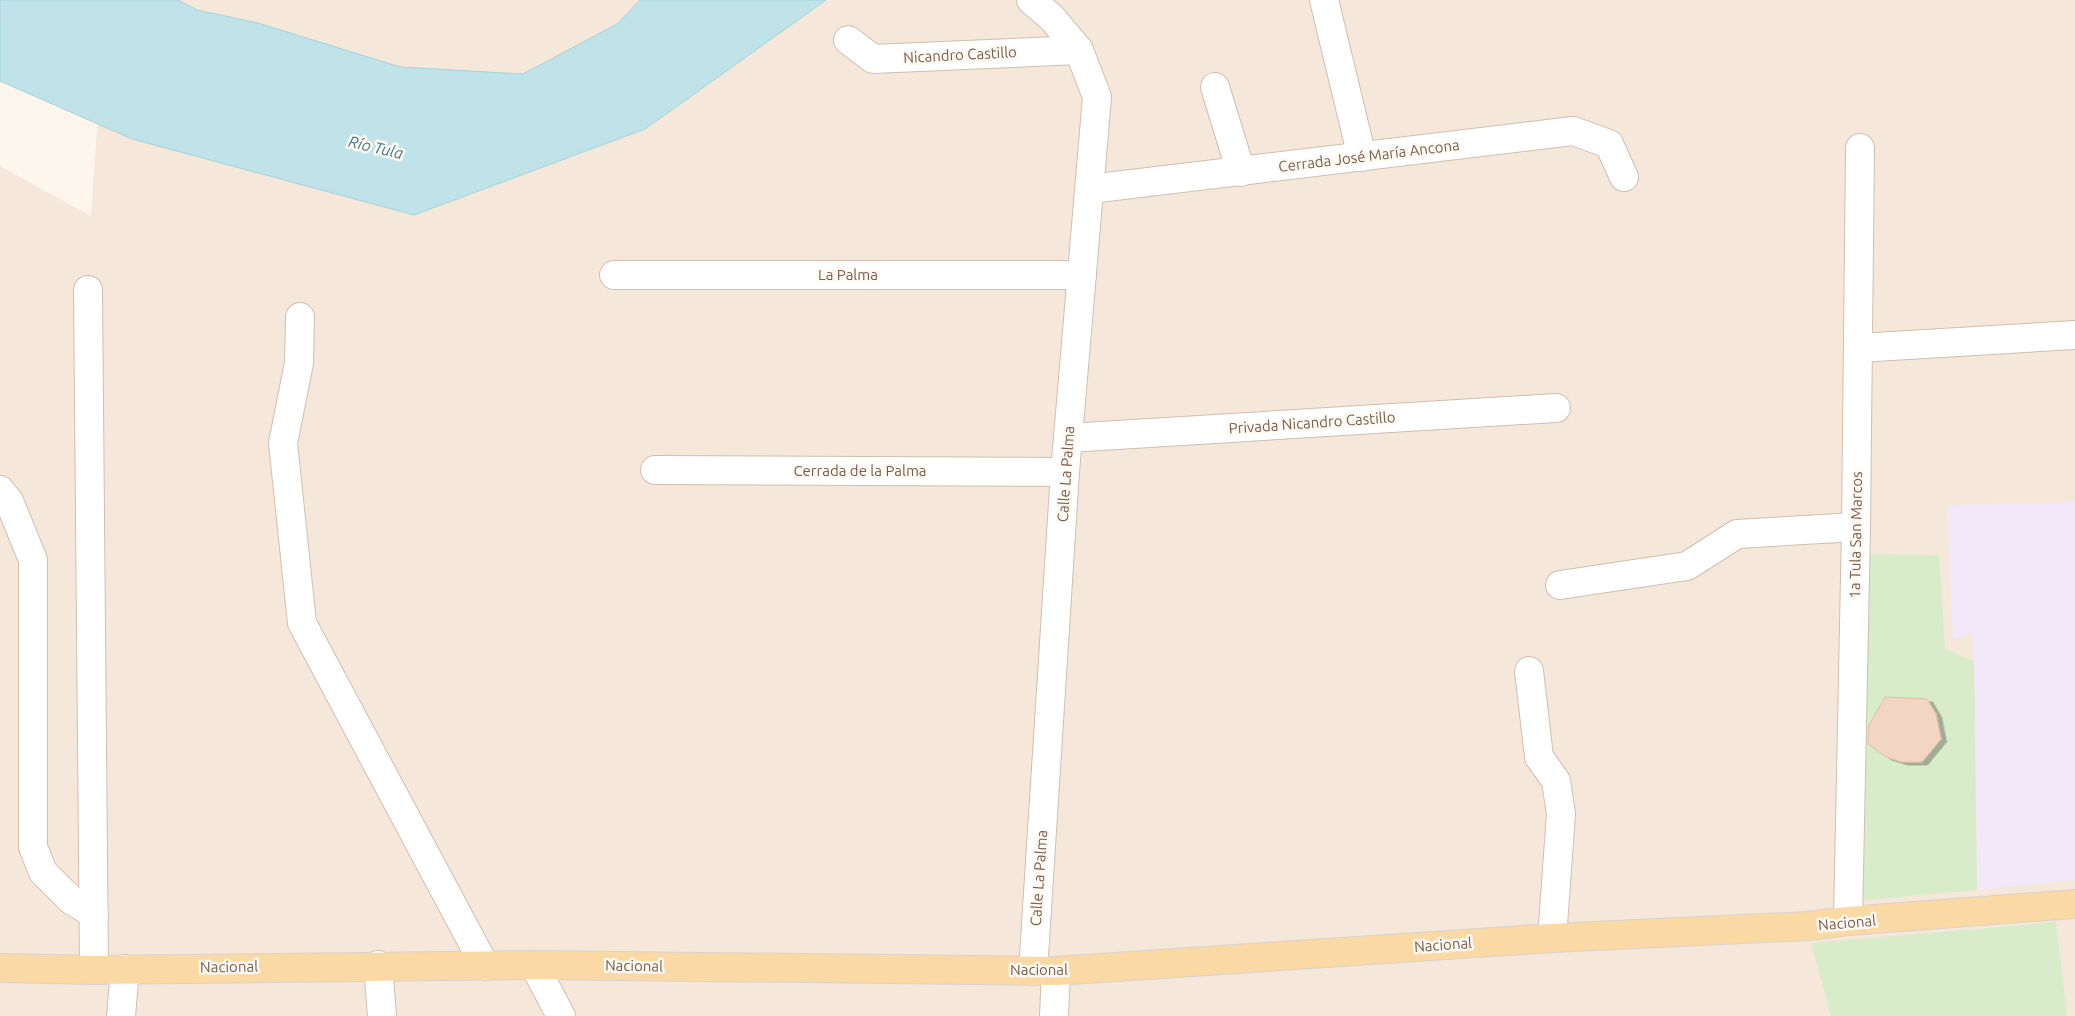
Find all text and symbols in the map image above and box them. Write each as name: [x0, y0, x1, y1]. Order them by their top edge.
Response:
street label: Nicandro Castillo: [903, 43, 1017, 66]
water label: Río Tula: [347, 132, 405, 162]
street label: Cerrada José María Ancona: [1277, 136, 1460, 175]
street label: La Palma: [818, 266, 878, 283]
street label: Privada Nicandro Castillo: [1228, 408, 1396, 437]
street label: Calle La Palma: [1054, 425, 1077, 523]
street label: Cerrada de la Palma: [793, 462, 927, 479]
street label: 1a Tula San Marcos: [1846, 471, 1865, 599]
street label: Calle La Palma: [1027, 829, 1050, 927]
street label: Nacional: [1817, 912, 1877, 933]
street label: Nacional: [1413, 934, 1473, 955]
street label: Nacional: [605, 956, 663, 975]
street label: Nacional: [200, 957, 258, 976]
street label: Nacional: [1010, 961, 1068, 978]

